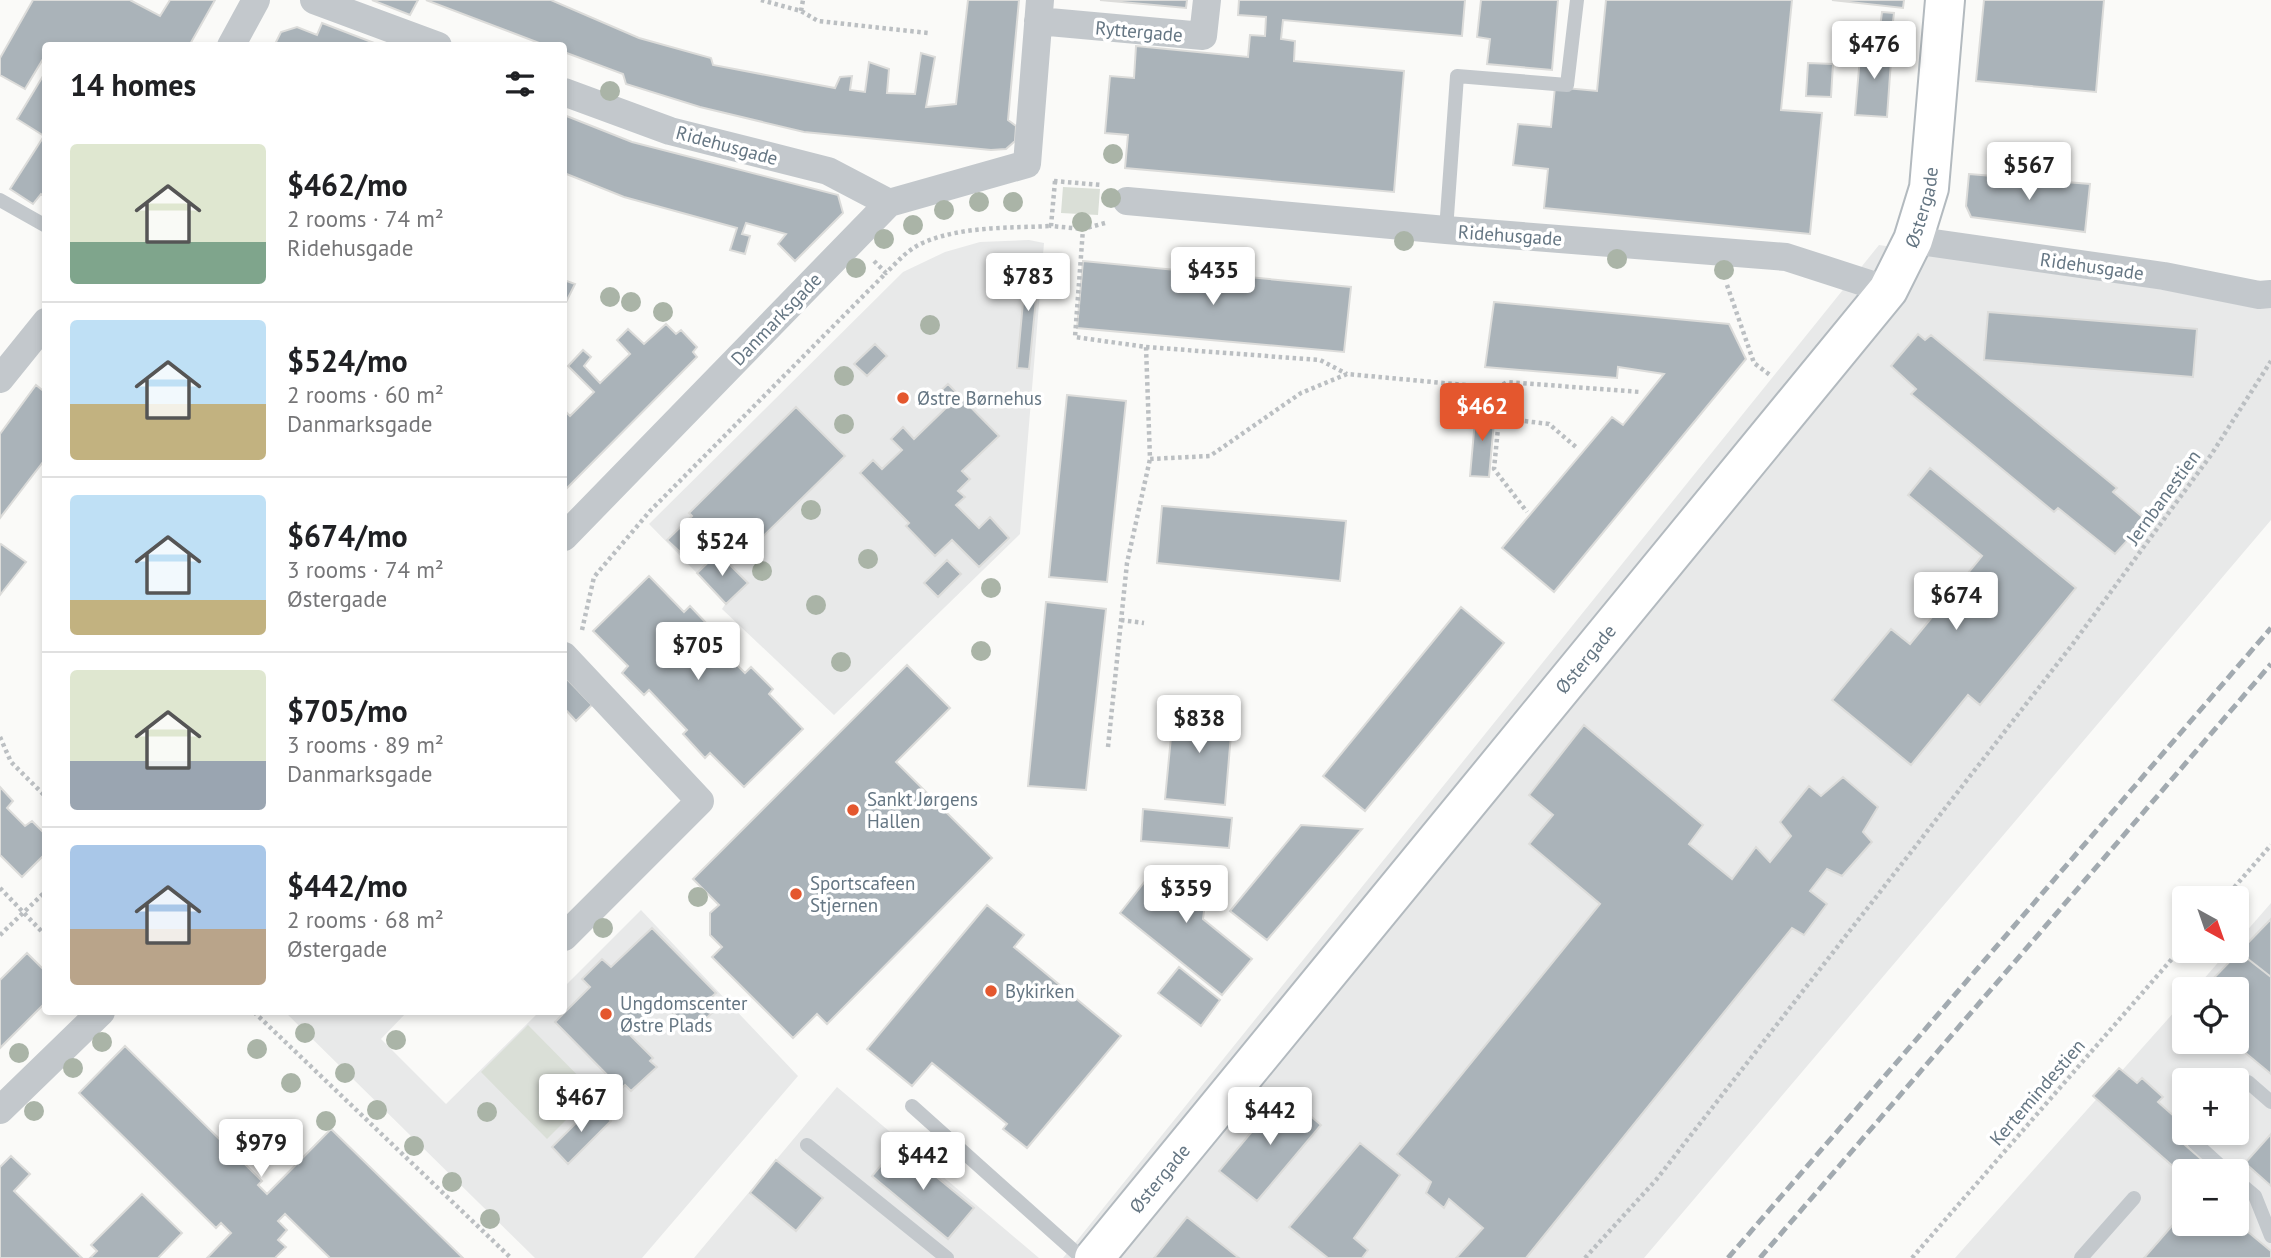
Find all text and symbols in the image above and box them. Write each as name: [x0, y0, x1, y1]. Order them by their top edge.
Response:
street label: Ryttergade: [1094, 15, 1184, 47]
pin: $476: [1833, 22, 1915, 81]
text: $476: [1848, 29, 1900, 58]
text: 14 homes: [70, 65, 196, 104]
icon: filters: [501, 65, 539, 103]
street label: Ridehusgade: [673, 120, 781, 170]
pin: $567: [1988, 142, 2070, 202]
text: $567: [2003, 150, 2055, 179]
text: $462/mo: [287, 165, 408, 204]
street label: Østergade: [1899, 166, 1943, 252]
icon: home: [126, 172, 210, 256]
text: 2 rooms · 74 m²: [287, 204, 444, 233]
street label: Ridehusgade: [1457, 219, 1563, 251]
text: Ridehusgade: [287, 233, 413, 262]
pin: $435: [1172, 247, 1254, 307]
street label: Ridehusgade: [2039, 247, 2145, 285]
pin: $783: [987, 254, 1069, 313]
text: $435: [1187, 255, 1239, 284]
text: $783: [1002, 261, 1054, 290]
street label: Danmarksgade: [726, 267, 826, 371]
text: $524/mo: [287, 341, 408, 380]
icon: home: [126, 348, 210, 432]
text: 2 rooms · 60 m²: [287, 380, 444, 409]
pin: $462: [1441, 384, 1523, 443]
place label: Østre Børnehus: [917, 386, 1042, 410]
marker: Østre Børnehus: [895, 390, 911, 406]
text: $462: [1456, 391, 1508, 420]
text: Danmarksgade: [287, 409, 432, 438]
street label: Jernbanestien: [2120, 445, 2205, 550]
text: $674/mo: [287, 516, 408, 555]
pin: $524: [681, 518, 763, 578]
icon: home: [126, 523, 210, 607]
text: $524: [696, 526, 748, 555]
text: 3 rooms · 74 m²: [287, 555, 444, 584]
pin: $674: [1915, 572, 1997, 632]
text: $674: [1930, 580, 1982, 609]
text: Østergade: [287, 584, 387, 613]
street label: Østergade: [1550, 619, 1621, 698]
pin: $705: [657, 622, 739, 682]
text: $705: [672, 630, 724, 659]
text: $705/mo: [287, 691, 408, 730]
pin: $838: [1158, 696, 1240, 755]
icon: home: [126, 698, 210, 782]
text: $838: [1173, 703, 1225, 732]
text: 3 rooms · 89 m²: [287, 730, 444, 759]
text: Danmarksgade: [287, 759, 432, 788]
place label: Sankt Jørgens Hallen: [867, 787, 978, 833]
marker: Sankt Jørgens Hallen: [845, 802, 861, 818]
text: $442/mo: [287, 866, 408, 905]
pin: $359: [1145, 866, 1227, 925]
place label: Sportscafeen Stjernen: [810, 871, 915, 917]
icon: home: [126, 873, 210, 957]
text: $359: [1160, 873, 1212, 902]
marker: Sportscafeen Stjernen: [788, 886, 804, 902]
north arrow: [2172, 886, 2249, 962]
map controls: [2172, 886, 2249, 1236]
text: 2 rooms · 68 m²: [287, 905, 444, 934]
text: Østergade: [287, 934, 387, 963]
button: locate: [2172, 977, 2249, 1054]
place label: Bykirken: [1005, 979, 1075, 1003]
marker: Bykirken: [983, 983, 999, 999]
place label: Ungdomscenter Østre Plads: [620, 991, 748, 1037]
marker: Ungdomscenter Østre Plads: [598, 1006, 614, 1022]
street label: Kertemindestien: [1984, 1034, 2090, 1150]
button: +: [2172, 1068, 2249, 1145]
pin: $467: [540, 1074, 622, 1134]
text: $467: [555, 1082, 607, 1111]
pin: $442: [1229, 1088, 1311, 1147]
text: $442: [1244, 1095, 1296, 1124]
pin: $979: [220, 1120, 302, 1179]
text: $979: [235, 1127, 287, 1156]
pin: $442: [882, 1132, 964, 1192]
street label: Østergade: [1124, 1139, 1195, 1218]
text: $442: [897, 1140, 949, 1169]
button: −: [2172, 1159, 2249, 1236]

